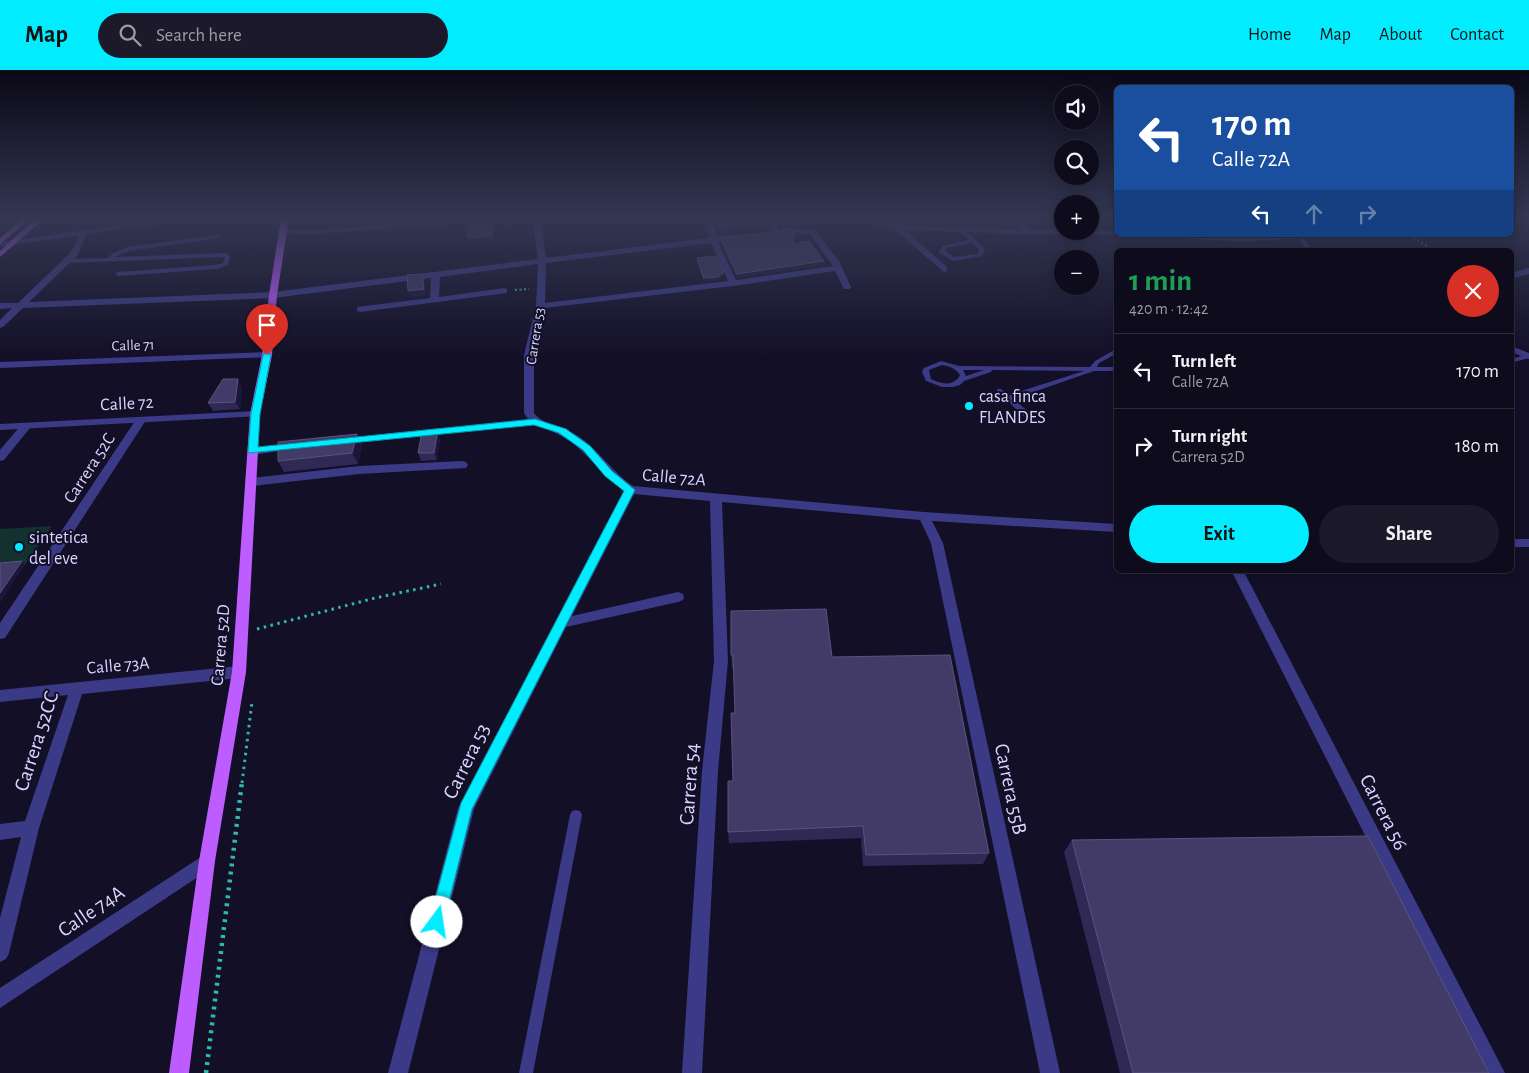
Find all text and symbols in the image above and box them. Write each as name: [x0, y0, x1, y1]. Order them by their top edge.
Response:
search box: [98, 13, 448, 58]
icon: search: [116, 21, 144, 49]
text: Map: [25, 23, 68, 47]
text: Search here: [156, 26, 242, 45]
text: Home: [1248, 26, 1291, 44]
text: Map: [1319, 26, 1351, 44]
text: About: [1379, 26, 1422, 44]
text: Contact: [1450, 26, 1504, 44]
map controls: [1054, 85, 1099, 295]
button: sound: [1054, 85, 1099, 130]
icon: left: [1129, 105, 1194, 170]
text: 170 m: [1212, 107, 1292, 142]
button: search: [1054, 140, 1099, 185]
text: Calle 72A: [1212, 148, 1290, 170]
button: +: [1054, 195, 1099, 240]
icon: left: [1247, 200, 1275, 228]
icon: ahead: [1300, 200, 1328, 228]
icon: right: [1353, 200, 1381, 228]
button: −: [1054, 250, 1099, 295]
button: close: [1447, 265, 1499, 317]
text: 1 min: [1129, 266, 1192, 296]
text: 420 m · 12:42: [1129, 301, 1208, 317]
pin: [246, 304, 288, 355]
street label: Carrera 53: [524, 306, 547, 366]
icon: arrive: [253, 311, 281, 339]
street label: Calle 71: [111, 337, 155, 354]
text: Turn left: [1172, 352, 1236, 371]
icon: left: [1129, 357, 1157, 385]
text: 170 m: [1456, 362, 1499, 381]
text: Calle 72A: [1172, 374, 1229, 390]
place label: casa finca FLANDES: [979, 388, 1046, 427]
street label: Calle 72: [100, 394, 154, 414]
marker: casa finca FLANDES: [963, 400, 975, 412]
text: Turn right: [1172, 427, 1247, 446]
street label: Carrera 52C: [61, 430, 119, 507]
icon: right: [1129, 432, 1157, 460]
text: 180 m: [1455, 437, 1499, 456]
text: Carrera 52D: [1172, 449, 1245, 465]
street label: Calle 72A: [641, 466, 707, 490]
button: Exit: [1129, 505, 1309, 563]
button: Share: [1319, 505, 1499, 563]
place label: sintetica del eve: [29, 529, 88, 568]
marker: sintetica del eve: [13, 541, 25, 553]
street label: Carrera 52D: [208, 604, 234, 687]
street label: Calle 73A: [86, 654, 151, 678]
street label: Carrera 52CC: [10, 689, 62, 794]
street label: Carrera 53: [439, 720, 494, 802]
street label: Carrera 54: [676, 742, 703, 826]
street label: Carrera 55B: [991, 742, 1030, 836]
street label: Carrera 56: [1356, 771, 1412, 854]
street label: Calle 74A: [54, 882, 128, 941]
position arrow: [410, 895, 462, 947]

